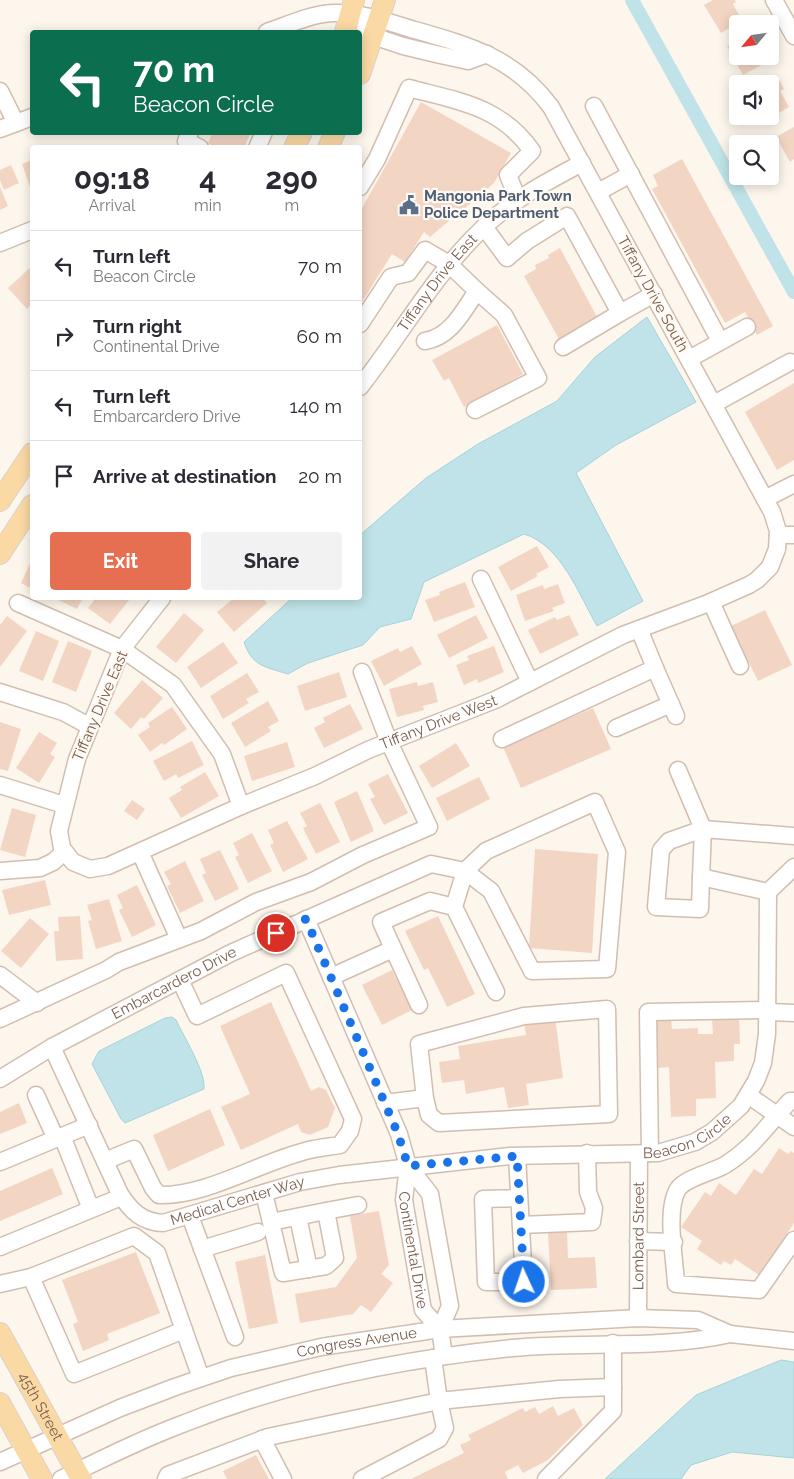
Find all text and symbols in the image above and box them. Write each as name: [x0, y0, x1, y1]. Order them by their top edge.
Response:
north arrow: [729, 15, 779, 65]
map controls: [729, 15, 779, 185]
text: 70 m: [133, 49, 215, 90]
icon: left: [50, 50, 115, 115]
button: sound: [729, 75, 779, 125]
text: Beacon Circle: [133, 91, 274, 117]
button: search: [729, 135, 779, 185]
text: 09:18: [74, 161, 150, 196]
text: 4: [199, 161, 216, 196]
text: 290: [265, 161, 318, 196]
place label: Mangonia Park Town Police Department: [424, 187, 572, 222]
public building icon: Mangonia Park Town Police Department: [398, 194, 420, 216]
text: Arrival: [89, 196, 135, 215]
text: min: [194, 196, 221, 215]
text: m: [284, 196, 299, 215]
street label: Tiffany Drive East: [394, 230, 481, 335]
street label: Tiffany Drive South: [614, 233, 692, 355]
text: Turn left: [93, 245, 170, 267]
icon: left: [50, 252, 78, 280]
text: 70 m: [298, 255, 342, 277]
text: Beacon Circle: [93, 267, 196, 286]
text: Turn right: [93, 315, 182, 337]
icon: right: [50, 322, 78, 350]
text: 60 m: [297, 325, 342, 347]
text: Continental Drive: [93, 337, 220, 356]
text: Turn left: [93, 385, 170, 407]
icon: left: [50, 392, 78, 420]
text: 140 m: [290, 395, 342, 417]
text: Embarcardero Drive: [93, 407, 241, 426]
icon: arrive: [50, 462, 78, 490]
text: Arrive at destination: [93, 465, 277, 487]
text: 20 m: [298, 465, 342, 487]
button: Exit: [50, 532, 191, 590]
button: Share: [201, 532, 342, 590]
street label: Tiffany Drive East: [69, 648, 131, 764]
street label: Tiffany Drive West: [377, 691, 500, 753]
pin: [255, 912, 297, 954]
icon: arrive: [262, 919, 290, 947]
street label: Embarcardero Drive: [109, 943, 239, 1023]
street label: Beacon Circle: [643, 1110, 735, 1162]
street label: Medical Center Way: [168, 1172, 306, 1229]
street label: Lombard Street: [629, 1182, 648, 1290]
street label: Continental Drive: [395, 1190, 432, 1310]
position arrow: [497, 1255, 549, 1307]
street label: Congress Avenue: [295, 1324, 418, 1361]
street label: 45th Street: [15, 1369, 67, 1444]

